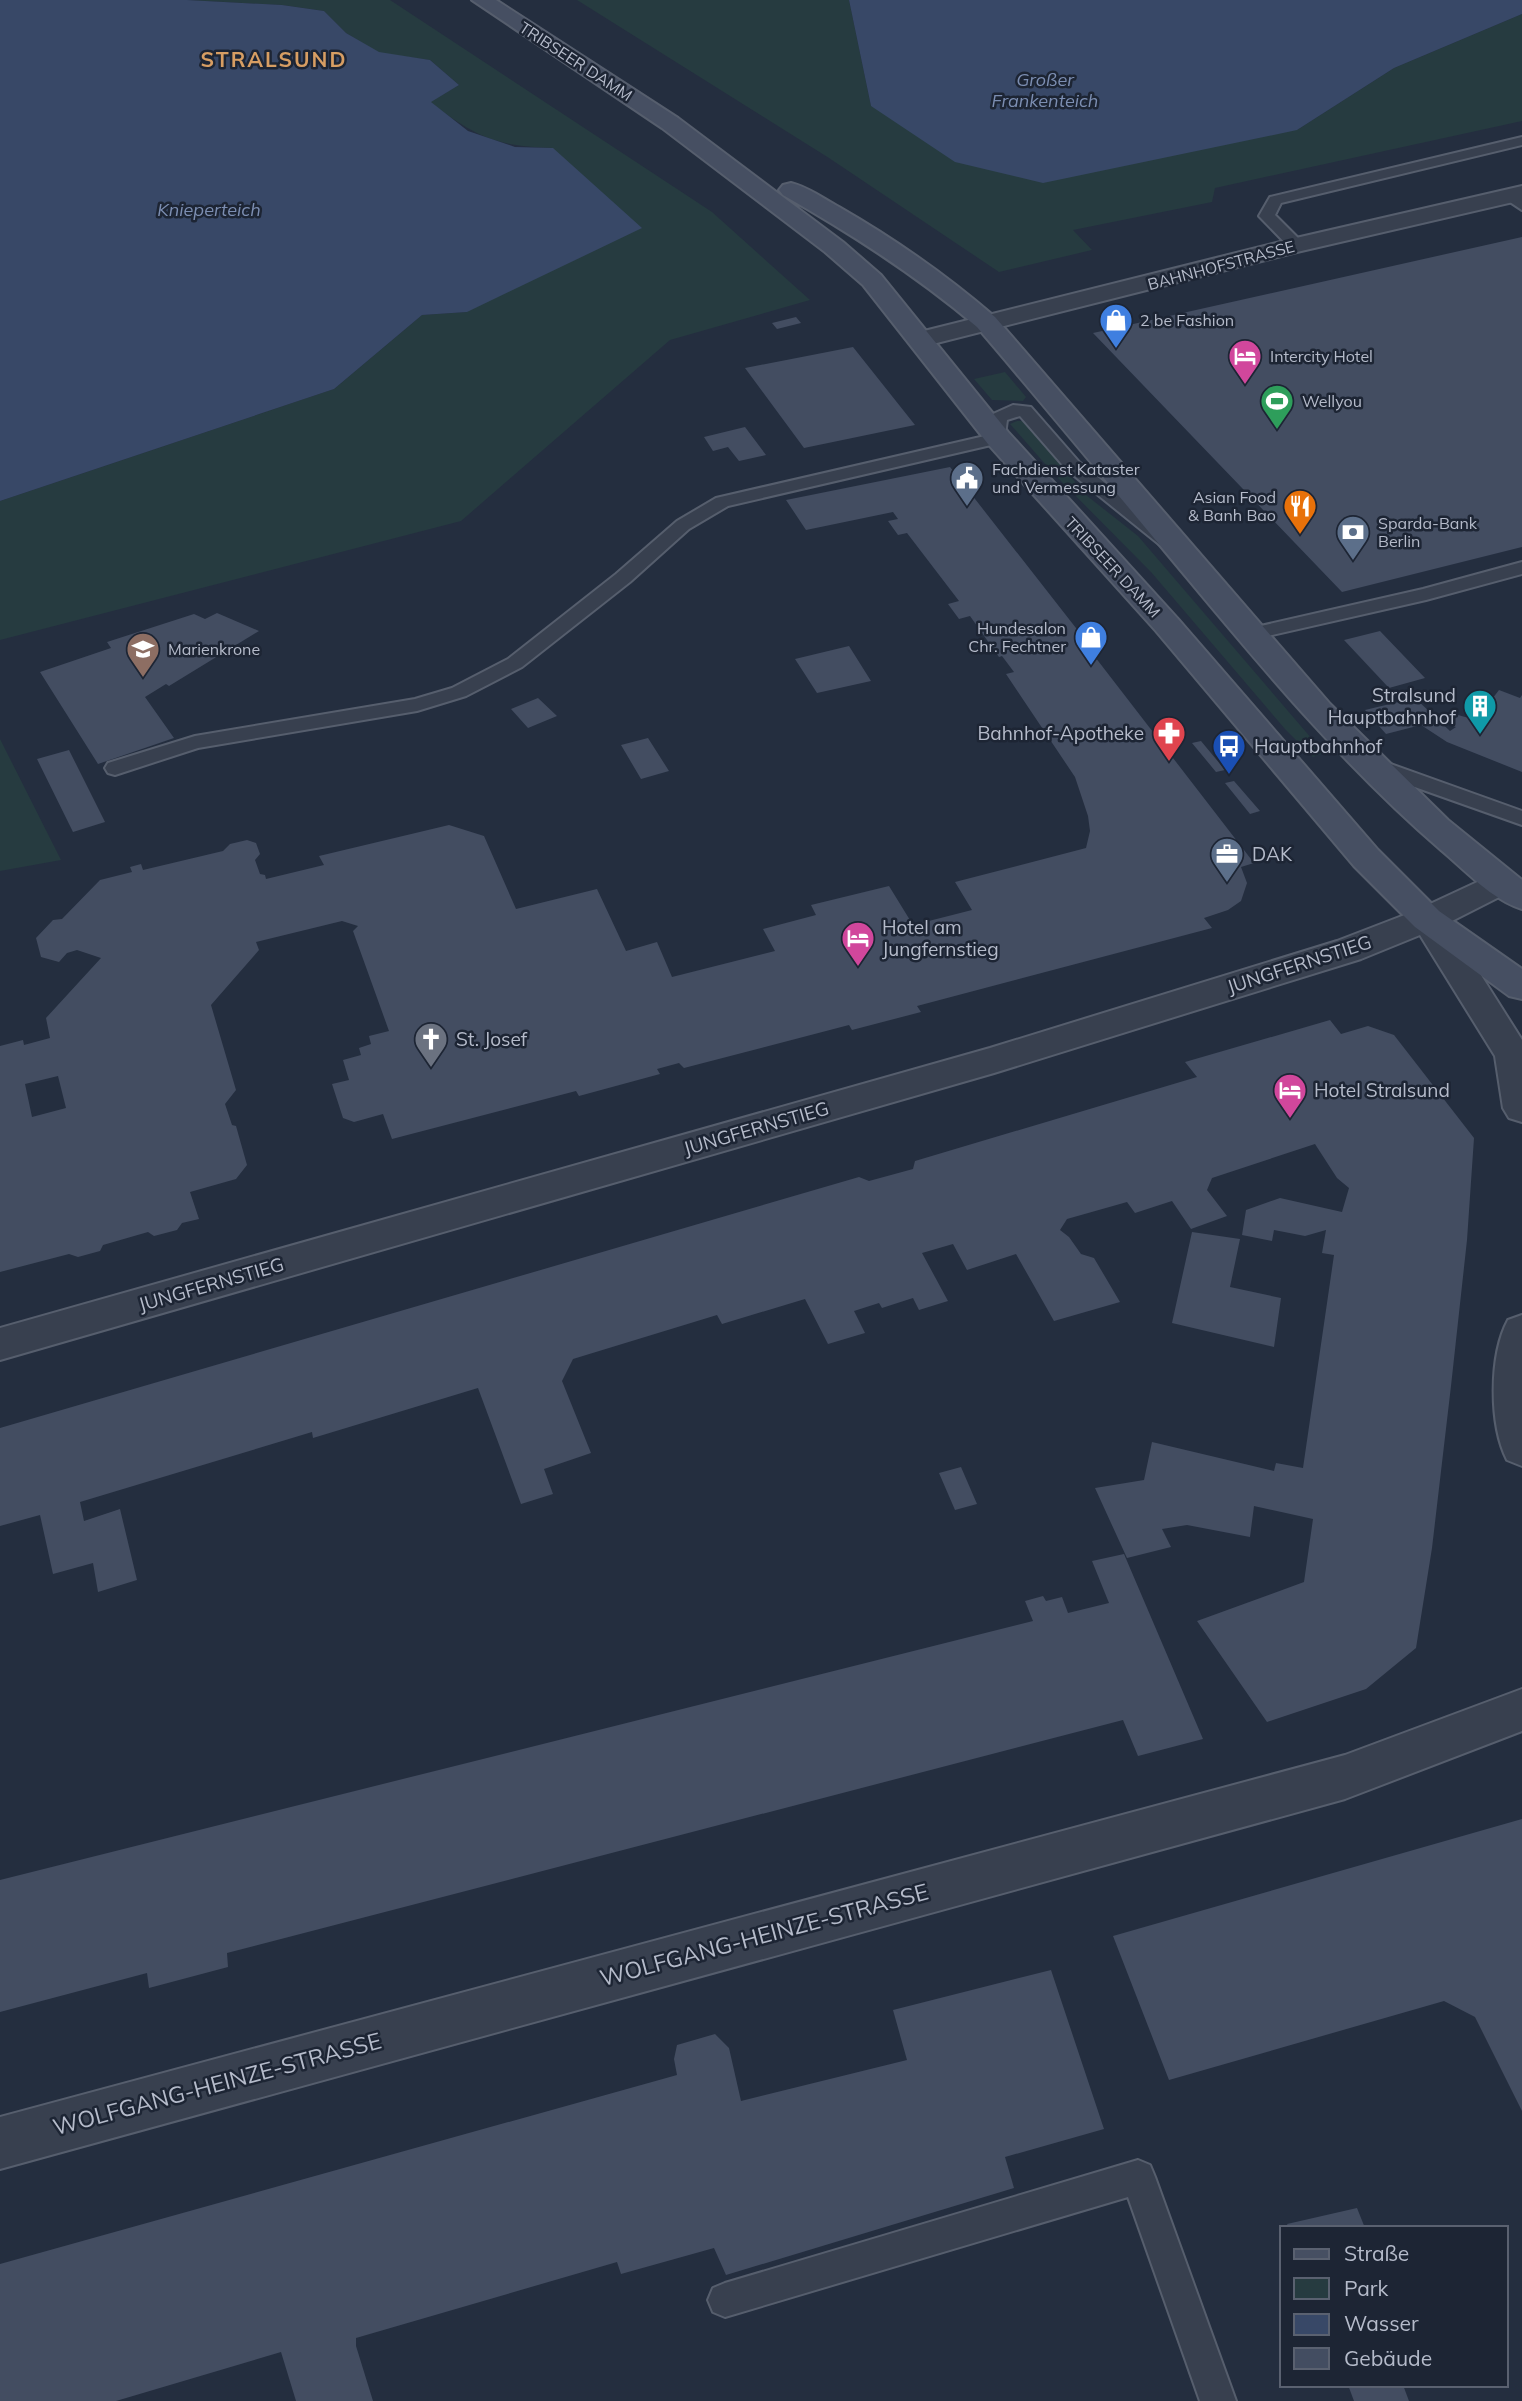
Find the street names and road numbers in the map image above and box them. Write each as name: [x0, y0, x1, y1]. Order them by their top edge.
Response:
street label: TRIBSEER DAMM: [516, 17, 636, 105]
street label: BAHNHOFSTRASSE: [1145, 236, 1297, 294]
street label: TRIBSEER DAMM: [1061, 512, 1165, 622]
street label: JUNGFERNSTIEG: [1224, 929, 1374, 999]
street label: JUNGFERNSTIEG: [680, 1096, 832, 1160]
street label: JUNGFERNSTIEG: [135, 1252, 287, 1316]
street label: WOLFGANG-HEINZE-STRASSE: [596, 1877, 931, 1992]
street label: WOLFGANG-HEINZE-STRASSE: [49, 2026, 384, 2141]

